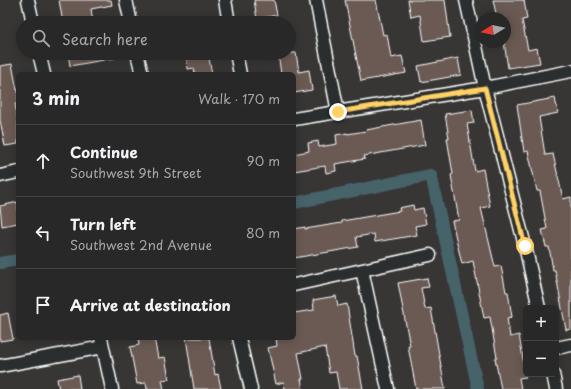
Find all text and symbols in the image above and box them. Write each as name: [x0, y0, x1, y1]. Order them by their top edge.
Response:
north arrow: [475, 12, 511, 48]
search box: [16, 16, 296, 60]
icon: search: [30, 27, 52, 49]
text: Search here: [62, 27, 148, 50]
text: 3 min: [32, 85, 80, 111]
text: Walk · 170 m: [198, 89, 280, 108]
route end: [329, 103, 347, 121]
text: Continue: [70, 140, 138, 163]
icon: ahead: [32, 150, 54, 172]
text: 90 m: [247, 151, 280, 170]
text: Southwest 9th Street: [70, 163, 201, 182]
text: Turn left: [70, 212, 136, 235]
icon: left: [32, 222, 54, 244]
text: 80 m: [246, 223, 280, 242]
text: Southwest 2nd Avenue: [70, 235, 212, 254]
route start: [516, 237, 534, 255]
text: Arrive at destination: [70, 293, 231, 316]
icon: arrive: [32, 294, 54, 316]
map controls: [523, 305, 559, 377]
button: +: [523, 305, 559, 341]
button: −: [523, 341, 559, 377]

